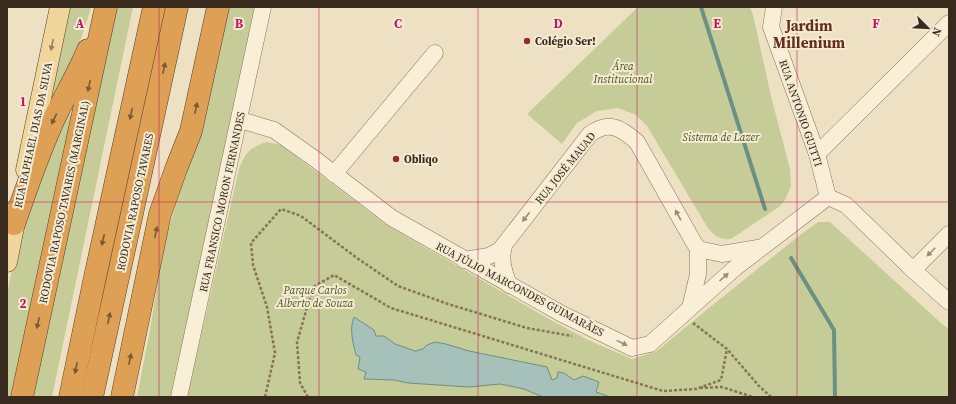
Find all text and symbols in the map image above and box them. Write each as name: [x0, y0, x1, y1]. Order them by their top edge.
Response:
north arrow: [908, 8, 948, 48]
text: A: [76, 15, 85, 32]
text: B: [235, 15, 244, 32]
text: C: [394, 15, 402, 32]
text: D: [553, 15, 563, 32]
text: E: [713, 15, 721, 32]
district label: Jardim Millenium: [773, 15, 846, 53]
text: F: [872, 15, 880, 32]
text: N: [928, 25, 945, 39]
place label: Colégio Ser!: [535, 34, 596, 49]
marker: Colégio Ser!: [522, 36, 532, 46]
one-way arrow: [49, 39, 55, 51]
street label: RUA ANTONIO GUITTI: [775, 58, 826, 169]
park label: Área Institucional: [593, 59, 653, 87]
street label: RUA RAPHAEL DIAS DA SILVA: [11, 60, 56, 209]
one-way arrow: [161, 62, 167, 74]
one-way arrow: [86, 80, 92, 92]
text: 1: [19, 93, 27, 110]
street label: RODOVIA RAPOSO TAVARES (MARGINAL): [36, 99, 93, 305]
one-way arrow: [194, 102, 200, 114]
one-way arrow: [127, 107, 133, 120]
street label: RUA FRANSICO MORON FERNANDES: [196, 110, 249, 294]
one-way arrow: [51, 114, 57, 125]
street label: RUA JOSÉ MAUAD: [532, 129, 599, 208]
park label: Sistema de Lazer: [683, 130, 760, 145]
street label: RODOVIA RAPOSO TAVARES: [114, 132, 157, 272]
place label: Obliqo: [404, 152, 438, 167]
marker: Obliqo: [391, 154, 401, 164]
one-way arrow: [675, 210, 682, 221]
one-way arrow: [522, 211, 530, 222]
one-way arrow: [153, 225, 159, 238]
one-way arrow: [99, 234, 105, 247]
street label: RUA JÚLIO MARCONDES GUIMARÃES: [433, 239, 607, 340]
one-way arrow: [926, 247, 936, 257]
one-way arrow: [719, 273, 730, 282]
park label: Parque Carlos Alberto de Souza: [276, 283, 354, 311]
text: 2: [19, 295, 27, 312]
one-way arrow: [107, 312, 113, 324]
one-way arrow: [34, 316, 40, 329]
one-way arrow: [616, 340, 628, 346]
one-way arrow: [127, 353, 133, 365]
one-way arrow: [73, 362, 79, 374]

